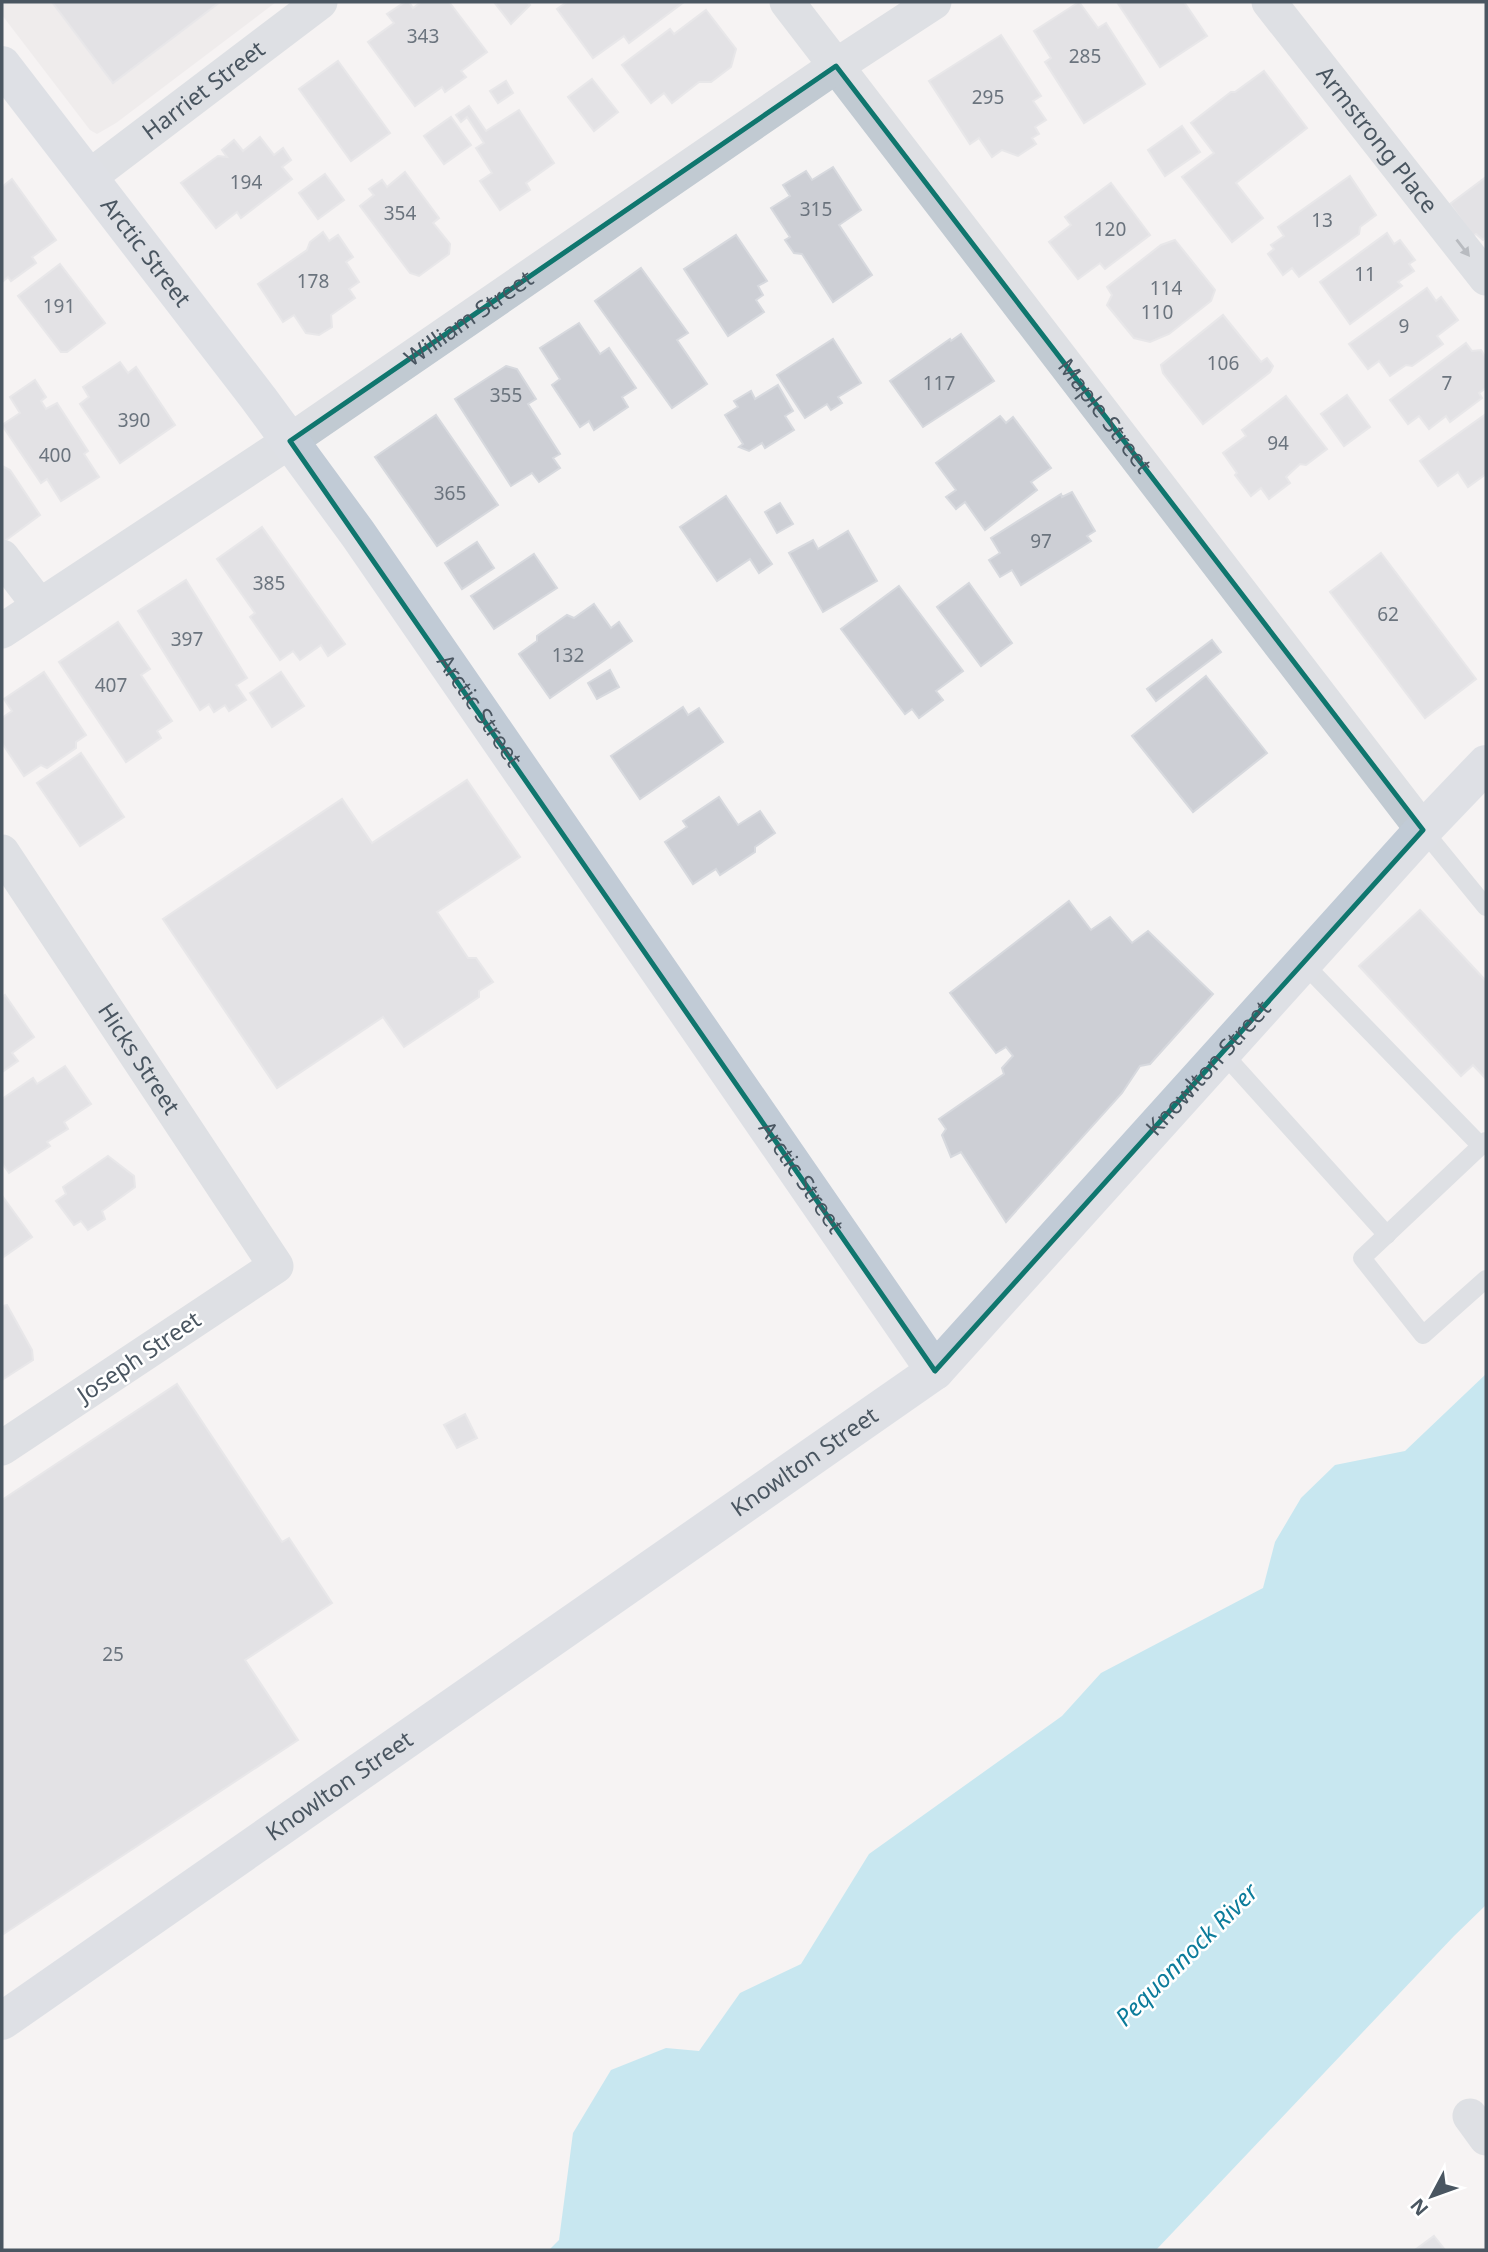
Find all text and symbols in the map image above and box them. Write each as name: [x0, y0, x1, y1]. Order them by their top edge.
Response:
house number: 343: [407, 23, 439, 49]
street label: Harriet Street: [135, 33, 271, 147]
house number: 285: [1069, 43, 1101, 69]
street label: Armstrong Place: [1310, 59, 1446, 219]
house number: 295: [972, 84, 1004, 110]
house number: 194: [230, 169, 262, 195]
street label: Arctic Street: [94, 190, 199, 313]
house number: 315: [800, 196, 832, 222]
house number: 354: [384, 200, 416, 226]
house number: 13: [1311, 207, 1333, 233]
house number: 120: [1094, 216, 1126, 242]
one-way arrow: [1455, 238, 1470, 256]
house number: 11: [1354, 261, 1376, 287]
street label: William Street: [397, 262, 539, 373]
house number: 178: [297, 268, 329, 294]
house number: 114: [1150, 275, 1182, 301]
house number: 191: [43, 293, 75, 319]
house number: 110: [1141, 299, 1173, 325]
house number: 9: [1399, 313, 1409, 339]
house number: 106: [1207, 350, 1239, 376]
street label: Maple Street: [1051, 351, 1160, 479]
house number: 117: [923, 370, 955, 396]
house number: 7: [1442, 370, 1452, 396]
house number: 355: [490, 382, 522, 408]
house number: 390: [118, 407, 150, 433]
house number: 94: [1267, 430, 1289, 456]
house number: 400: [39, 442, 71, 468]
house number: 365: [434, 480, 466, 506]
house number: 97: [1030, 528, 1052, 554]
house number: 385: [253, 570, 285, 596]
house number: 62: [1377, 601, 1399, 627]
house number: 397: [171, 626, 203, 652]
house number: 132: [552, 642, 584, 668]
street label: Arctic Street: [430, 647, 531, 772]
house number: 407: [95, 672, 127, 698]
street label: Knowlton Street: [1138, 993, 1277, 1142]
street label: Hicks Street: [91, 996, 188, 1120]
street label: Arctic Street: [752, 1114, 852, 1239]
street label: Joseph Street: [69, 1303, 207, 1410]
street label: Knowlton Street: [724, 1399, 884, 1524]
house number: 25: [102, 1641, 124, 1667]
street label: Knowlton Street: [259, 1723, 419, 1848]
water label: Pequonnock River: [1107, 1874, 1266, 2033]
north arrow: [1397, 2161, 1467, 2231]
text: N: [1404, 2193, 1434, 2222]

